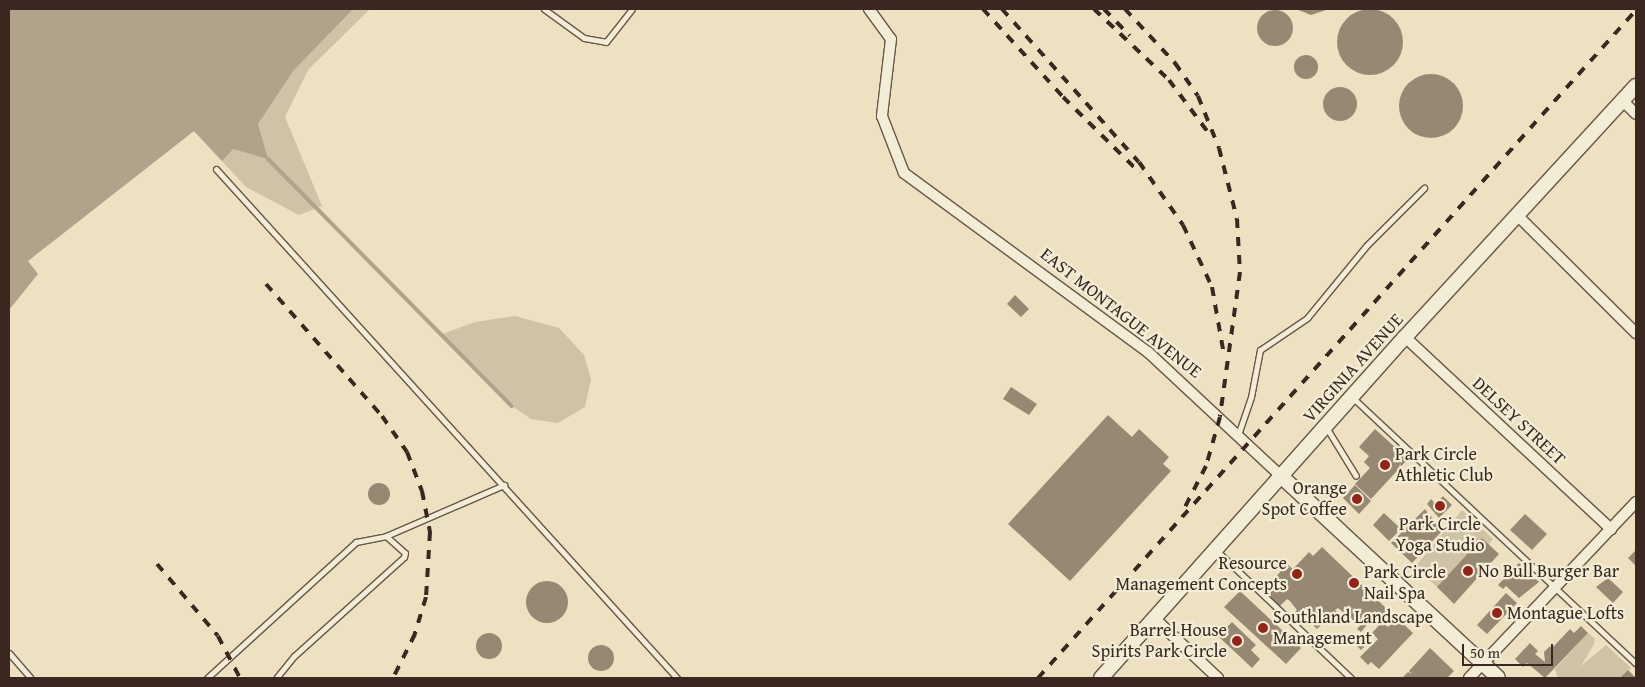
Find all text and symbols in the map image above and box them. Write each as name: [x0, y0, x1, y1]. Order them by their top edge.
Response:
street label: EAST MONTAGUE AVENUE: [1036, 243, 1206, 383]
street label: VIRGINIA AVENUE: [1298, 309, 1408, 427]
street label: DELSEY STREET: [1468, 373, 1570, 469]
place label: Park Circle Athletic Club: [1395, 444, 1493, 486]
marker: Park Circle Athletic Club: [1379, 459, 1391, 471]
place label: Orange Spot Coffee: [1262, 478, 1347, 520]
marker: Orange Spot Coffee: [1351, 493, 1363, 505]
marker: Park Circle Yoga Studio: [1434, 500, 1446, 512]
place label: Park Circle Yoga Studio: [1395, 514, 1485, 556]
place label: Resource Management Concepts: [1115, 553, 1287, 596]
place label: No Bull Burger Bar: [1478, 560, 1619, 582]
place label: Park Circle Nail Spa: [1364, 562, 1446, 604]
marker: No Bull Burger Bar: [1462, 565, 1474, 577]
marker: Resource Management Concepts: [1291, 568, 1303, 580]
marker: Park Circle Nail Spa: [1348, 577, 1360, 589]
place label: Montague Lofts: [1507, 602, 1624, 624]
place label: Southland Landscape Management: [1273, 607, 1433, 650]
marker: Montague Lofts: [1491, 607, 1503, 619]
place label: Barrel House Spirits Park Circle: [1092, 620, 1227, 662]
marker: Southland Landscape Management: [1257, 622, 1269, 634]
scale bar: [1465, 634, 1556, 666]
marker: Barrel House Spirits Park Circle: [1231, 635, 1243, 647]
text: 50 m: [1470, 642, 1500, 663]

